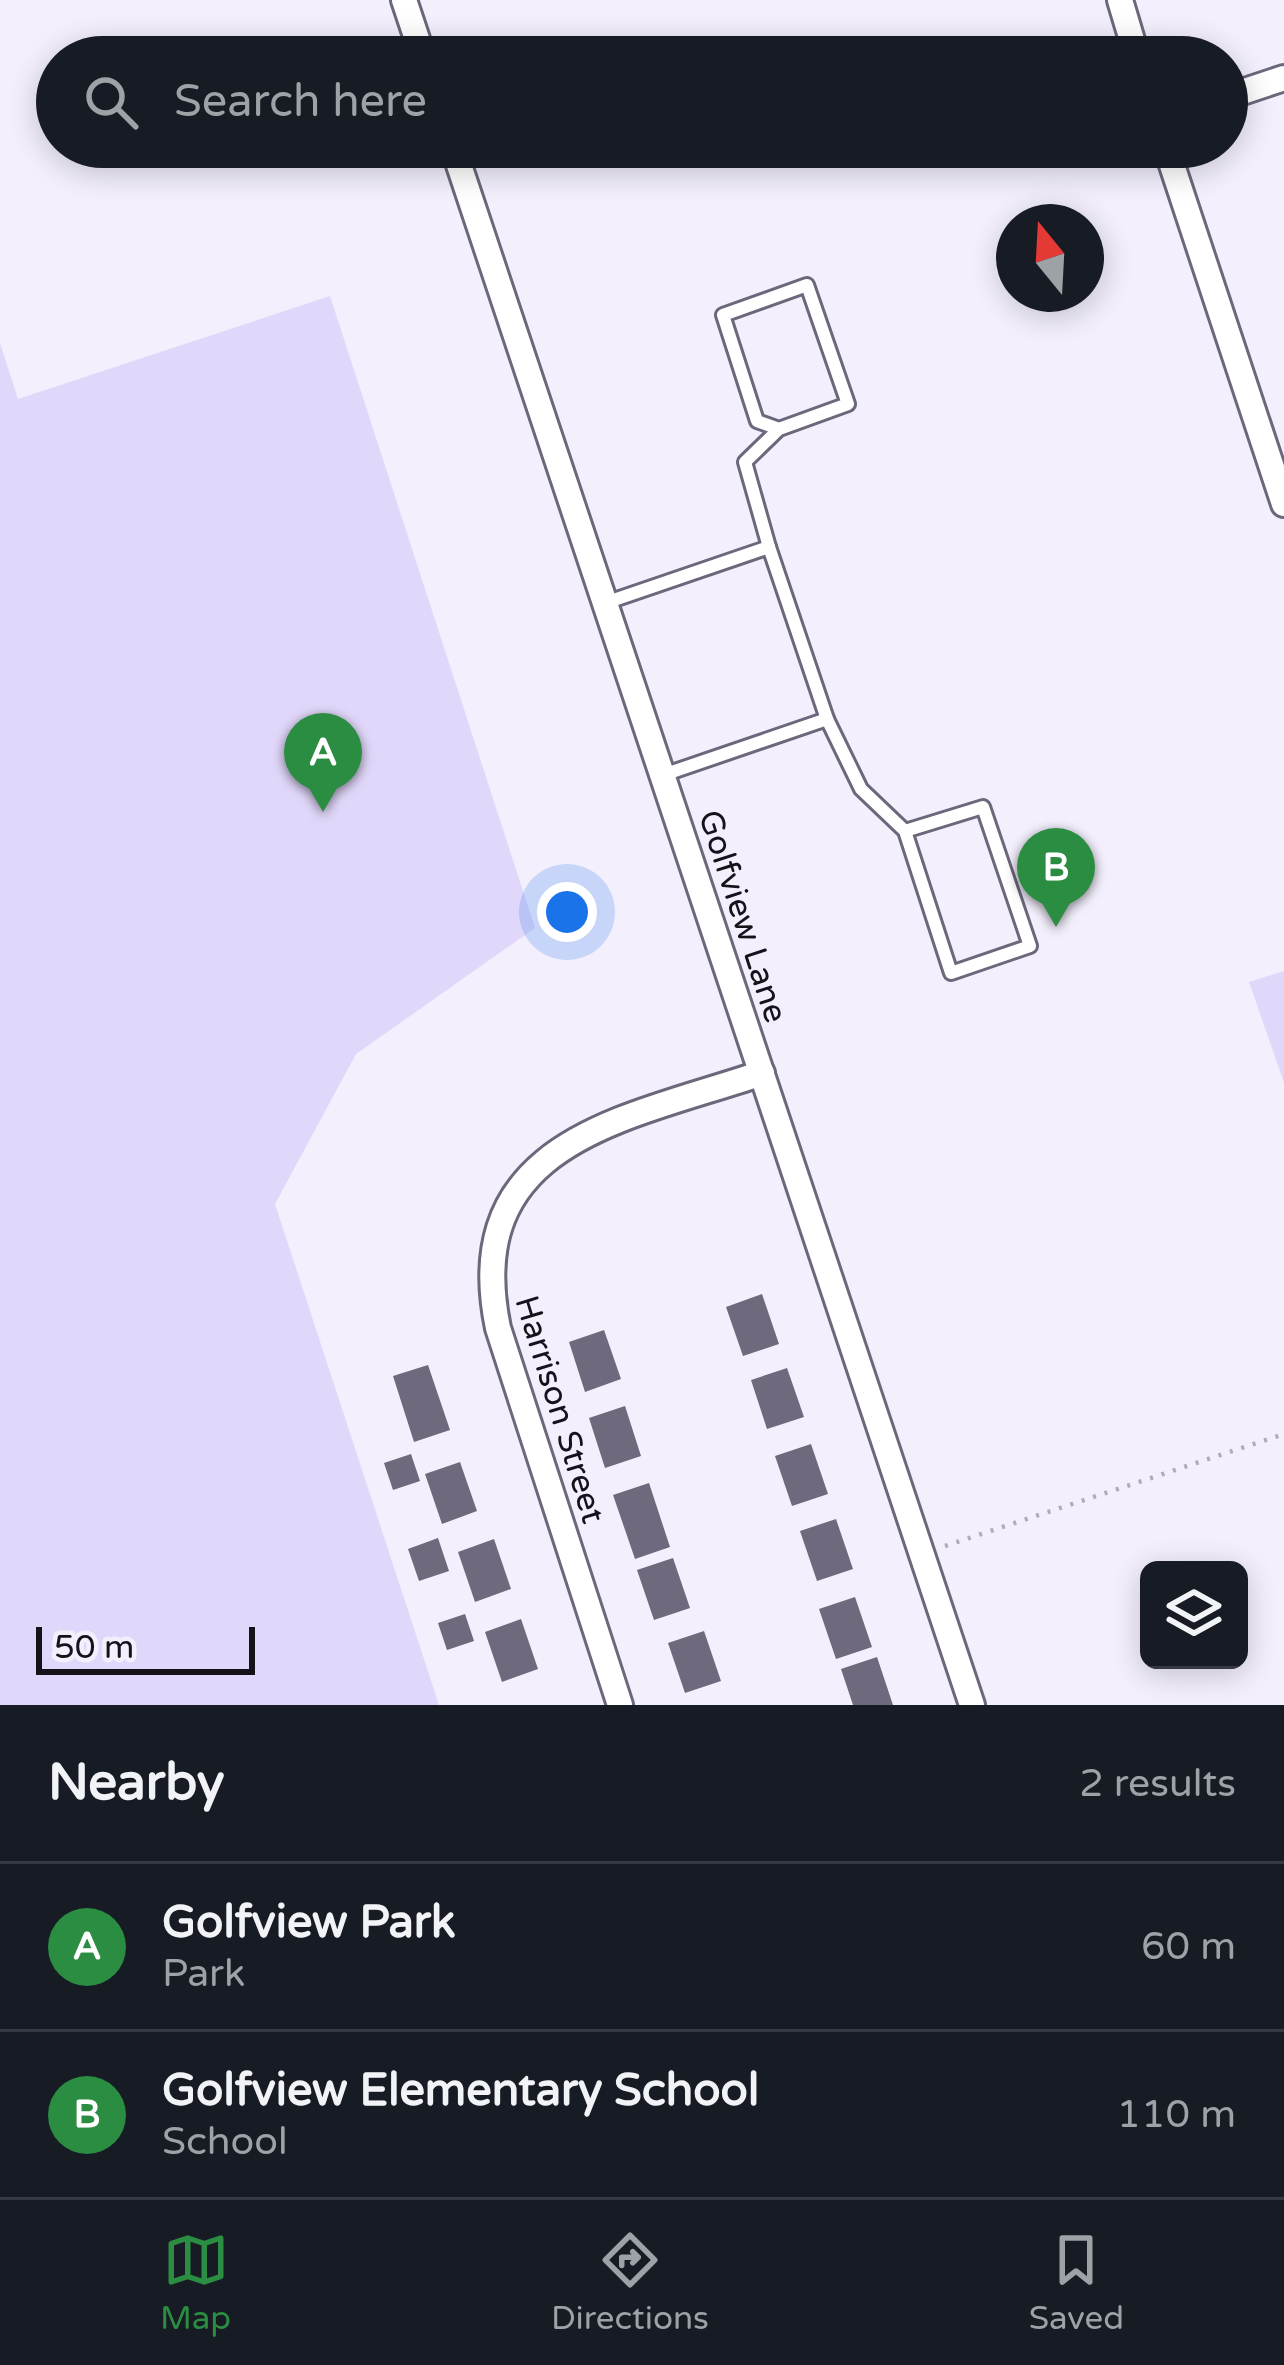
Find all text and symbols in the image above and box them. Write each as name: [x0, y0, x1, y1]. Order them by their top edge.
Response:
search box: [36, 36, 1248, 168]
icon: search: [78, 69, 144, 135]
text: Search here: [174, 75, 427, 129]
north arrow: [996, 204, 1104, 312]
pin: A: [284, 713, 362, 812]
street label: Golfview Lane: [690, 805, 795, 1028]
pin: B: [1017, 828, 1095, 927]
your location: [537, 882, 597, 942]
street label: Harrison Street: [506, 1291, 613, 1528]
map controls: [1140, 1561, 1248, 1669]
button: layers: [1140, 1561, 1248, 1669]
scale bar: [36, 1621, 255, 1674]
text: 50 m: [54, 1628, 134, 1667]
text: Nearby: [48, 1752, 225, 1814]
text: 2 results: [1079, 1760, 1236, 1807]
text: Golfview Park: [162, 1896, 456, 1950]
text: A: [72, 1923, 102, 1970]
text: 60 m: [1141, 1923, 1236, 1970]
text: Park: [162, 1950, 245, 1997]
text: Golfview Elementary School: [162, 2064, 759, 2118]
text: B: [73, 2091, 101, 2138]
text: 110 m: [1117, 2091, 1236, 2138]
text: School: [162, 2118, 288, 2165]
tab: Map: [160, 2227, 231, 2338]
tab: Directions: [551, 2227, 709, 2338]
tab: Saved: [1029, 2227, 1124, 2338]

